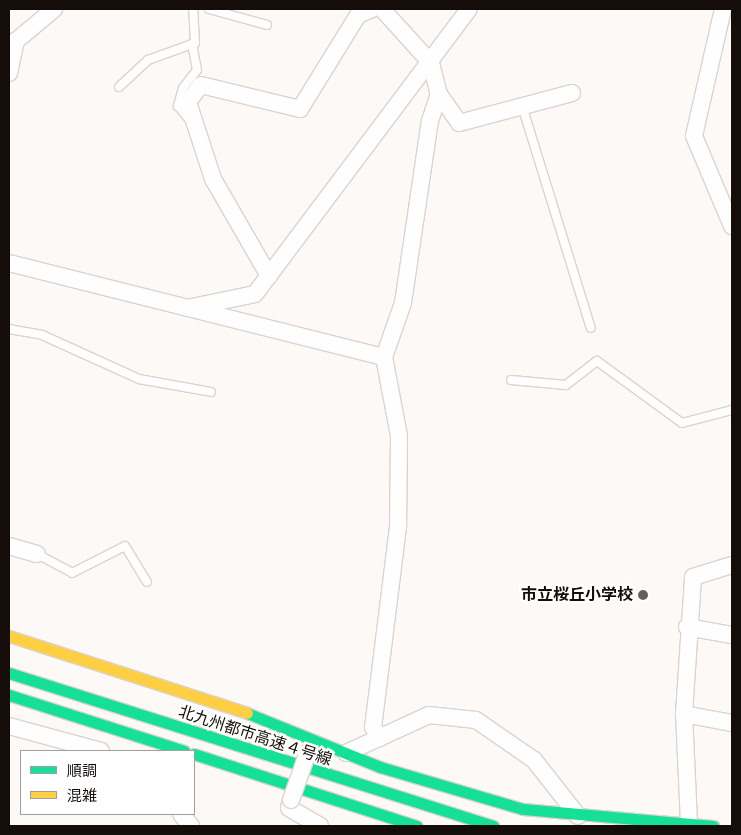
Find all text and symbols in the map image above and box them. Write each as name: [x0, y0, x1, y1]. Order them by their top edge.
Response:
place label: 市立桜丘小学校: [521, 585, 633, 605]
marker: 市立桜丘小学校: [637, 589, 649, 601]
street label: 北九州都市高速４号線: [176, 702, 334, 770]
legend: [20, 750, 195, 815]
text: 順調: [67, 762, 97, 779]
text: 混雑: [67, 787, 97, 804]

